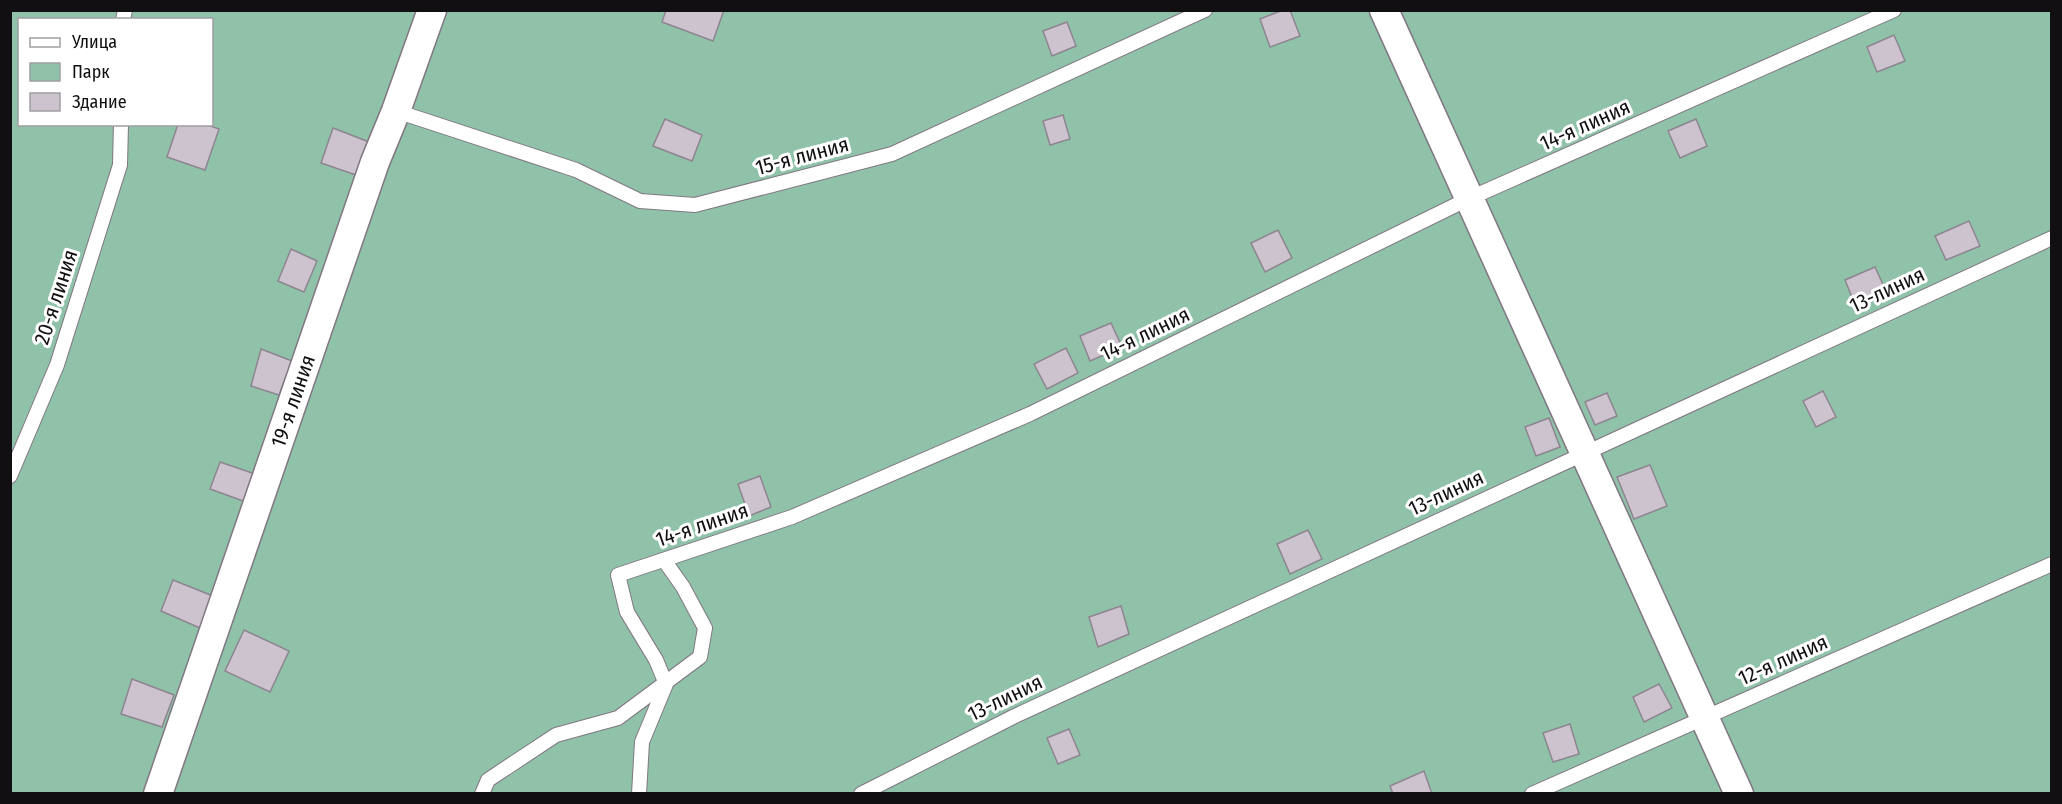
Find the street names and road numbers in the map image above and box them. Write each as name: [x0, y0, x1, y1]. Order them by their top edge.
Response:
street label: 14-я линия: [1536, 94, 1634, 156]
street label: 15-я линия: [752, 131, 852, 181]
street label: 20-я линия: [28, 246, 84, 348]
street label: 13-линия: [1845, 261, 1929, 319]
street label: 14-я линия: [1096, 301, 1194, 367]
street label: 19-я линия: [265, 351, 321, 451]
street label: 13-линия: [1404, 464, 1488, 522]
street label: 14-я линия: [652, 497, 752, 553]
street label: 12-я линия: [1734, 629, 1832, 691]
street label: 13-линия: [963, 669, 1047, 727]

